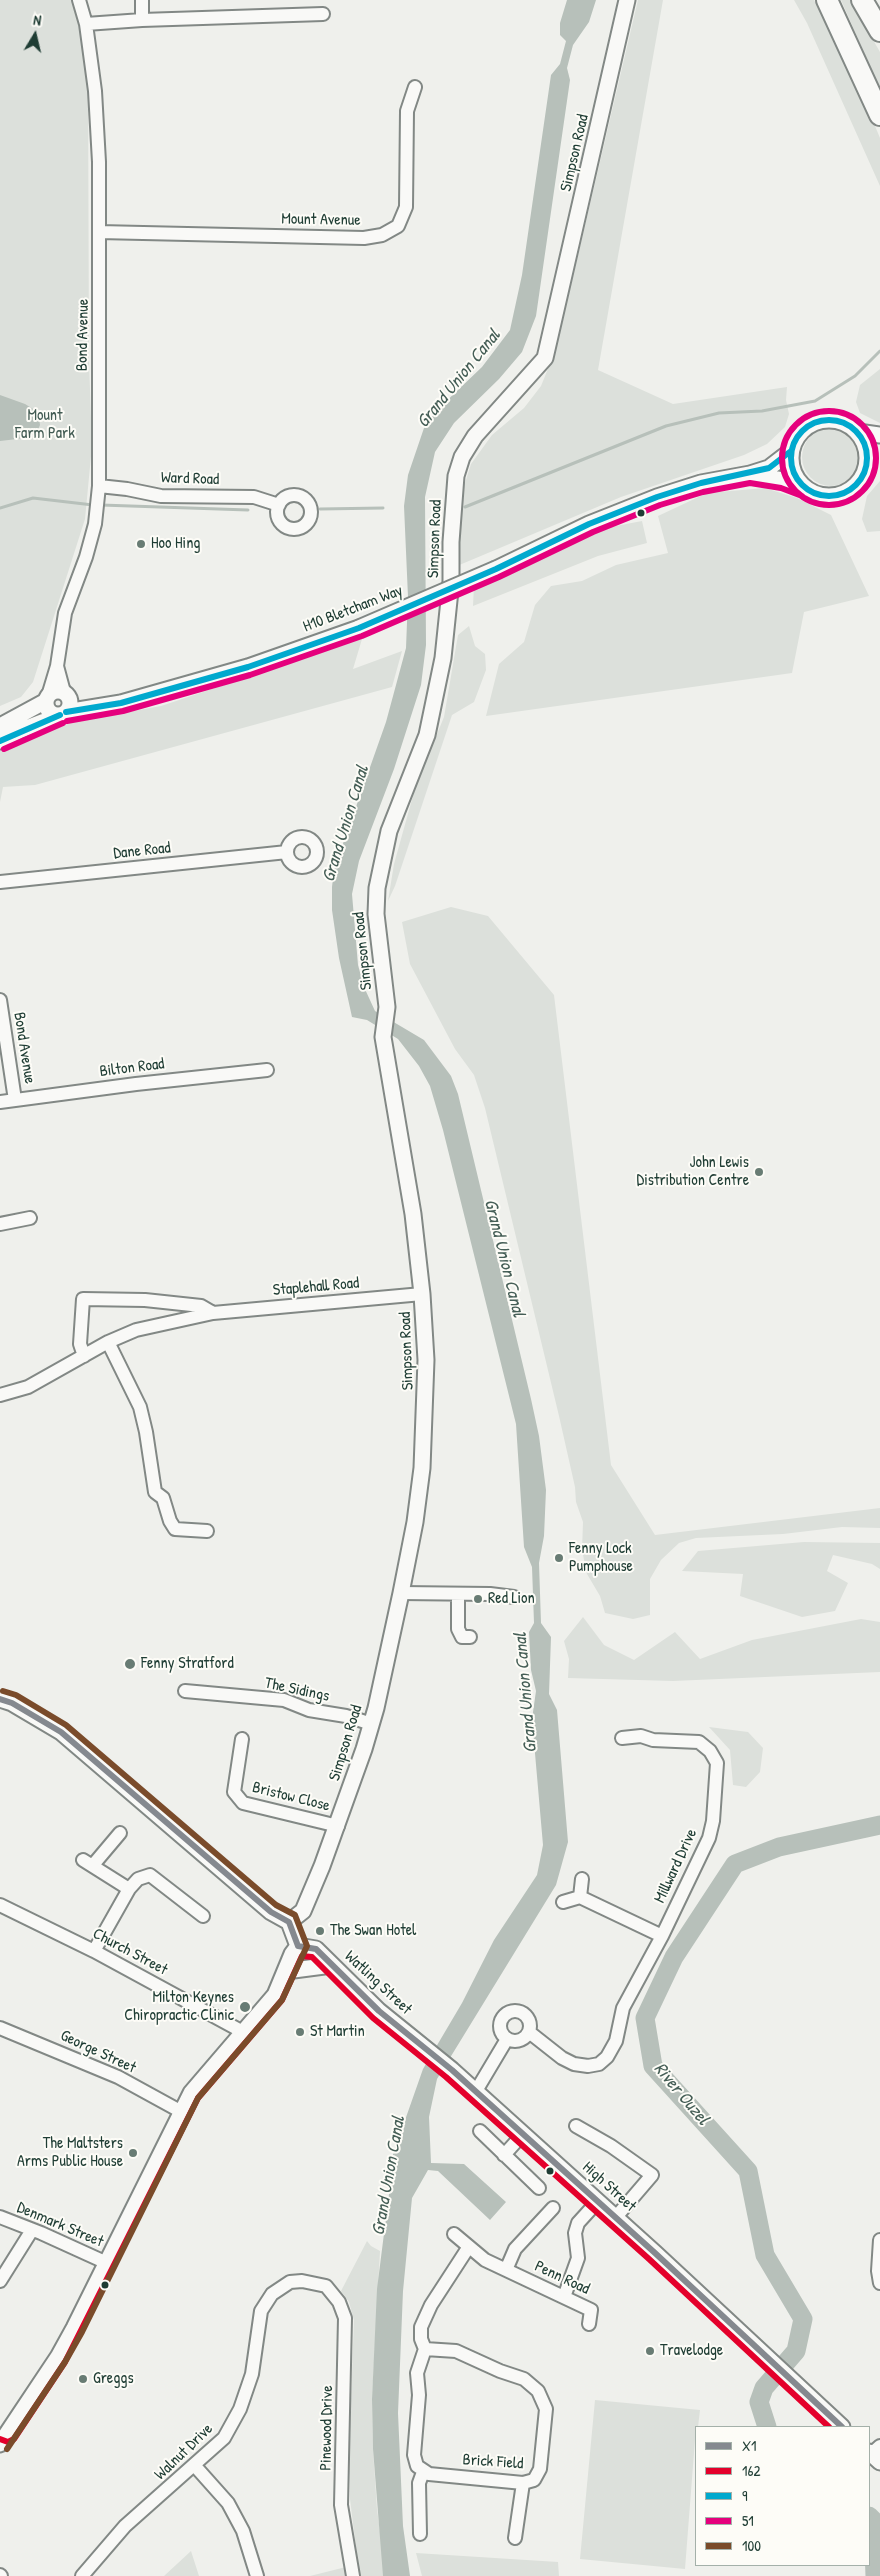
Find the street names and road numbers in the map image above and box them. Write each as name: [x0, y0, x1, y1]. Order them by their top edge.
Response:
street label: Simpson Road: [557, 113, 593, 193]
street label: Mount Avenue: [281, 210, 361, 230]
street label: Bond Avenue: [73, 299, 93, 371]
street label: Ward Road: [160, 468, 220, 490]
street label: Simpson Road: [424, 499, 446, 579]
street label: H10 Bletcham Way: [301, 581, 405, 637]
street label: Dane Road: [112, 838, 172, 864]
street label: Simpson Road: [349, 911, 377, 991]
street label: Bond Avenue: [9, 1011, 39, 1085]
street label: Bilton Road: [99, 1055, 165, 1081]
street label: Staplehall Road: [272, 1274, 360, 1300]
street label: Simpson Road: [396, 1311, 418, 1391]
street label: The Sidings: [263, 1674, 331, 1706]
street label: Simpson Road: [325, 1703, 367, 1783]
street label: Bristow Close: [250, 1778, 332, 1816]
street label: Millward Drive: [650, 1826, 702, 1906]
street label: Church Street: [89, 1924, 171, 1980]
street label: Watling Street: [340, 1947, 416, 2019]
street label: George Street: [57, 2026, 139, 2078]
street label: High Street: [578, 2158, 640, 2216]
street label: Denmark Street: [14, 2198, 106, 2252]
street label: Penn Road: [531, 2257, 593, 2299]
street label: Pinewood Drive: [317, 2385, 337, 2471]
street label: Walnut Drive: [151, 2420, 217, 2484]
street label: Brick Field: [462, 2450, 524, 2474]

